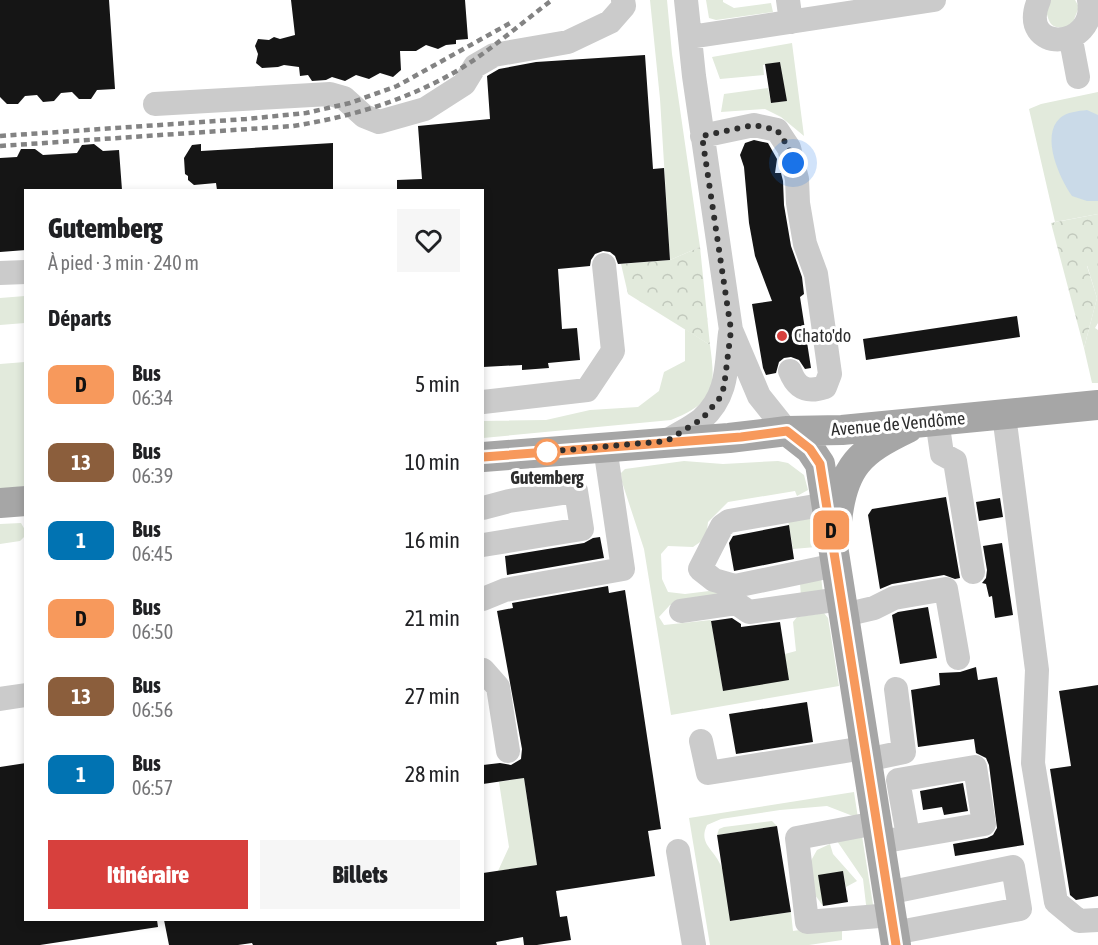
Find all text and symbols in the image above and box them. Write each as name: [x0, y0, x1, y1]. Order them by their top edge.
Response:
your location: [778, 148, 808, 178]
button: heart: [397, 209, 460, 272]
text: Gutemberg: [48, 212, 162, 244]
text: À pied · 3 min · 240 m: [48, 251, 199, 274]
text: Départs: [48, 305, 111, 331]
place label: Chato'do: [794, 325, 851, 346]
marker: Chato'do: [775, 329, 789, 343]
text: Bus: [132, 360, 161, 386]
text: 5 min: [415, 371, 460, 397]
text: D: [75, 372, 87, 396]
text: 06:34: [132, 386, 173, 409]
street label: Avenue de Vendôme: [830, 407, 966, 440]
text: Bus: [132, 438, 161, 464]
marker: Gutemberg: [534, 439, 560, 465]
text: 10 min: [405, 449, 460, 475]
text: 13: [71, 450, 91, 474]
text: 06:39: [132, 464, 173, 487]
place label: Gutemberg: [510, 467, 584, 488]
line badge: D: [812, 510, 850, 550]
text: Bus: [132, 516, 161, 542]
text: D: [825, 518, 837, 542]
text: 16 min: [405, 527, 460, 553]
text: 1: [76, 528, 86, 552]
text: 06:45: [132, 542, 173, 565]
text: Bus: [132, 594, 161, 620]
text: 21 min: [405, 605, 460, 631]
text: D: [75, 606, 87, 630]
text: 06:50: [132, 620, 173, 643]
text: Bus: [132, 672, 161, 698]
text: 27 min: [405, 683, 460, 709]
text: 13: [71, 684, 91, 708]
text: 06:56: [132, 698, 173, 721]
text: Bus: [132, 750, 161, 776]
text: 28 min: [405, 761, 460, 787]
text: 1: [76, 762, 86, 786]
text: 06:57: [132, 776, 173, 799]
button: Itinéraire: [48, 840, 248, 909]
button: Billets: [260, 840, 460, 909]

